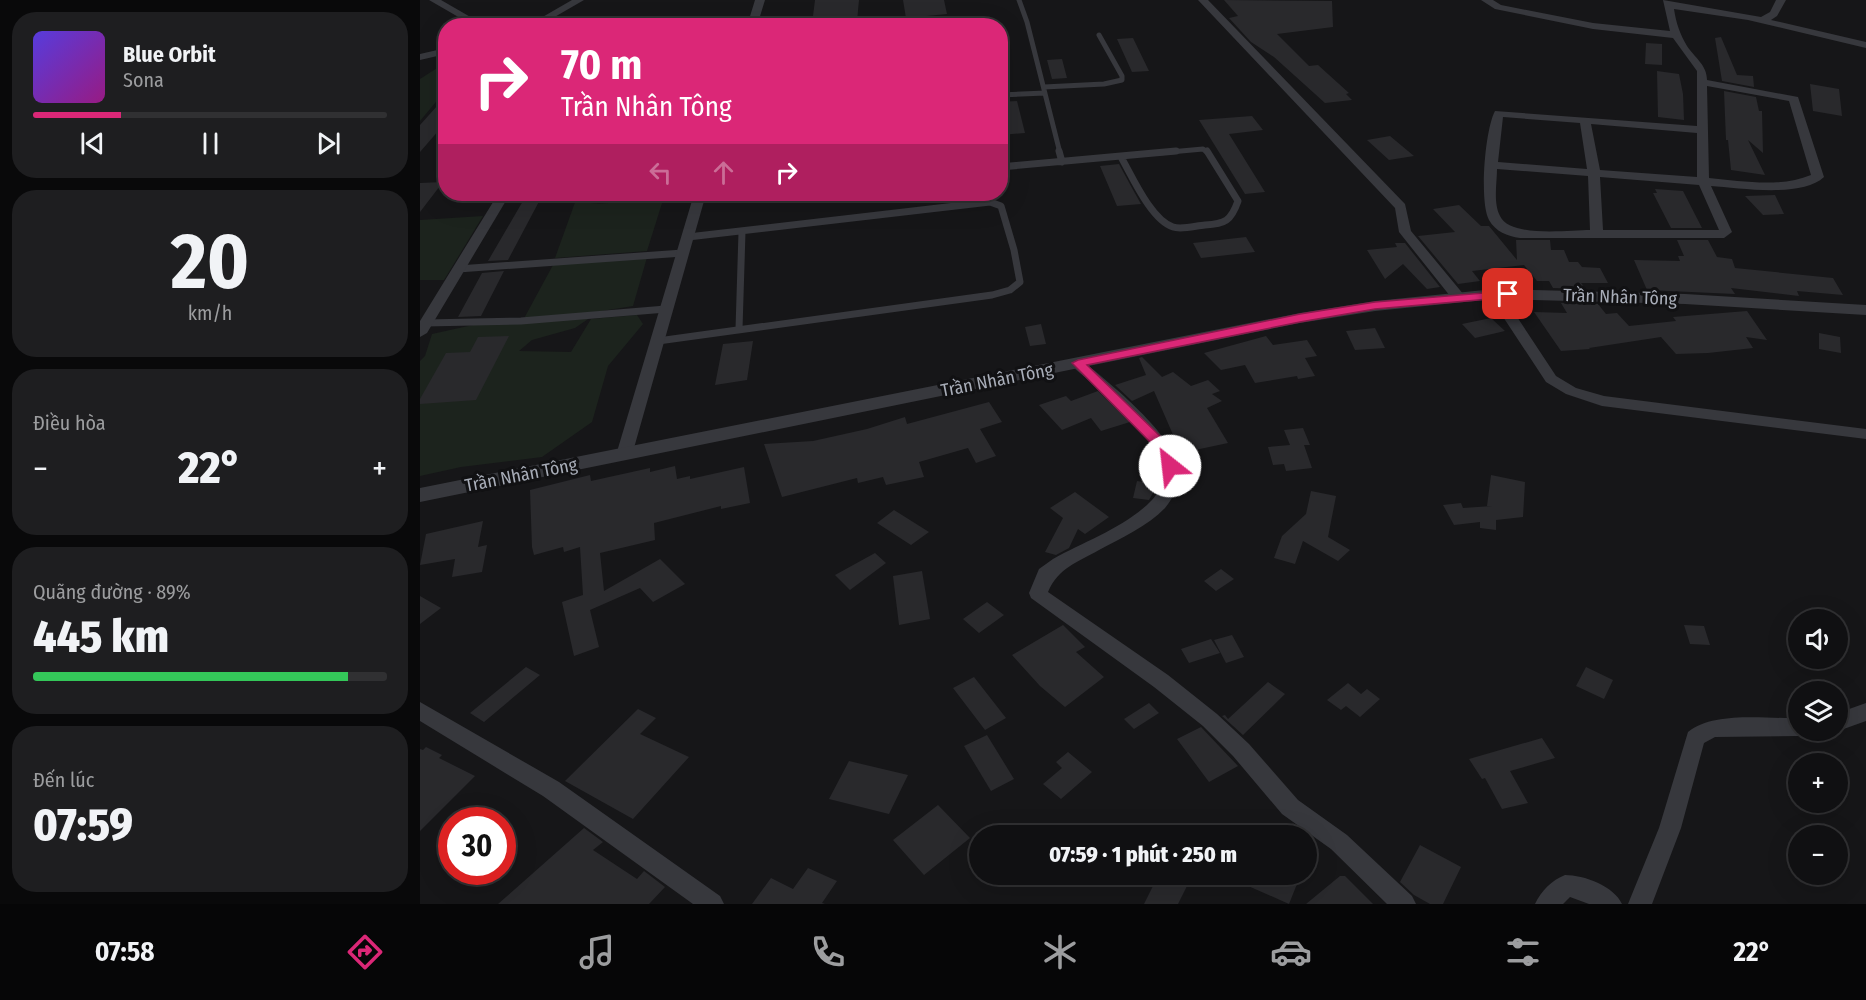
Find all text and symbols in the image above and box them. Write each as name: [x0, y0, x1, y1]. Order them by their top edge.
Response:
text: 70 m: [561, 40, 642, 90]
text: Blue Orbit: [123, 41, 216, 68]
icon: right: [462, 42, 540, 120]
text: Sona: [123, 68, 164, 92]
text: Trần Nhân Tông: [561, 91, 732, 123]
icon: previous: [76, 127, 109, 160]
icon: pause: [194, 127, 227, 160]
icon: next: [312, 127, 345, 160]
icon: left: [644, 156, 677, 189]
icon: ahead: [707, 156, 740, 189]
icon: right: [770, 156, 803, 189]
text: 20: [171, 215, 249, 309]
pin: [1482, 268, 1533, 319]
icon: arrive: [1491, 277, 1524, 310]
street label: Trần Nhân Tông: [1563, 284, 1678, 310]
text: km/h: [188, 301, 232, 325]
street label: Trần Nhân Tông: [939, 358, 1055, 402]
text: Điều hòa: [33, 411, 106, 435]
position arrow: [1138, 434, 1202, 498]
text: 22°: [178, 441, 242, 495]
text: −: [33, 449, 48, 489]
text: +: [372, 449, 387, 489]
street label: Trần Nhân Tông: [463, 453, 579, 497]
text: Quãng đường · 89%: [33, 580, 191, 604]
map controls: [1788, 609, 1848, 885]
button: sound: [1788, 609, 1848, 669]
text: 445 km: [33, 610, 169, 664]
button: layers: [1788, 681, 1848, 741]
button: +: [1788, 753, 1848, 813]
text: Đến lúc: [33, 768, 94, 792]
text: 07:59: [33, 798, 133, 852]
speed limit sign: 30: [438, 807, 516, 885]
button: −: [1788, 825, 1848, 885]
text: 07:59 · 1 phút · 250 m: [1049, 841, 1237, 868]
icon: directions: [344, 931, 386, 973]
icon: music: [576, 931, 618, 973]
icon: phone: [807, 931, 849, 973]
icon: climate: [1039, 931, 1081, 973]
icon: car: [1270, 931, 1312, 973]
icon: filters: [1502, 931, 1544, 973]
text: 07:58: [95, 936, 154, 968]
text: 22°: [1734, 936, 1771, 968]

